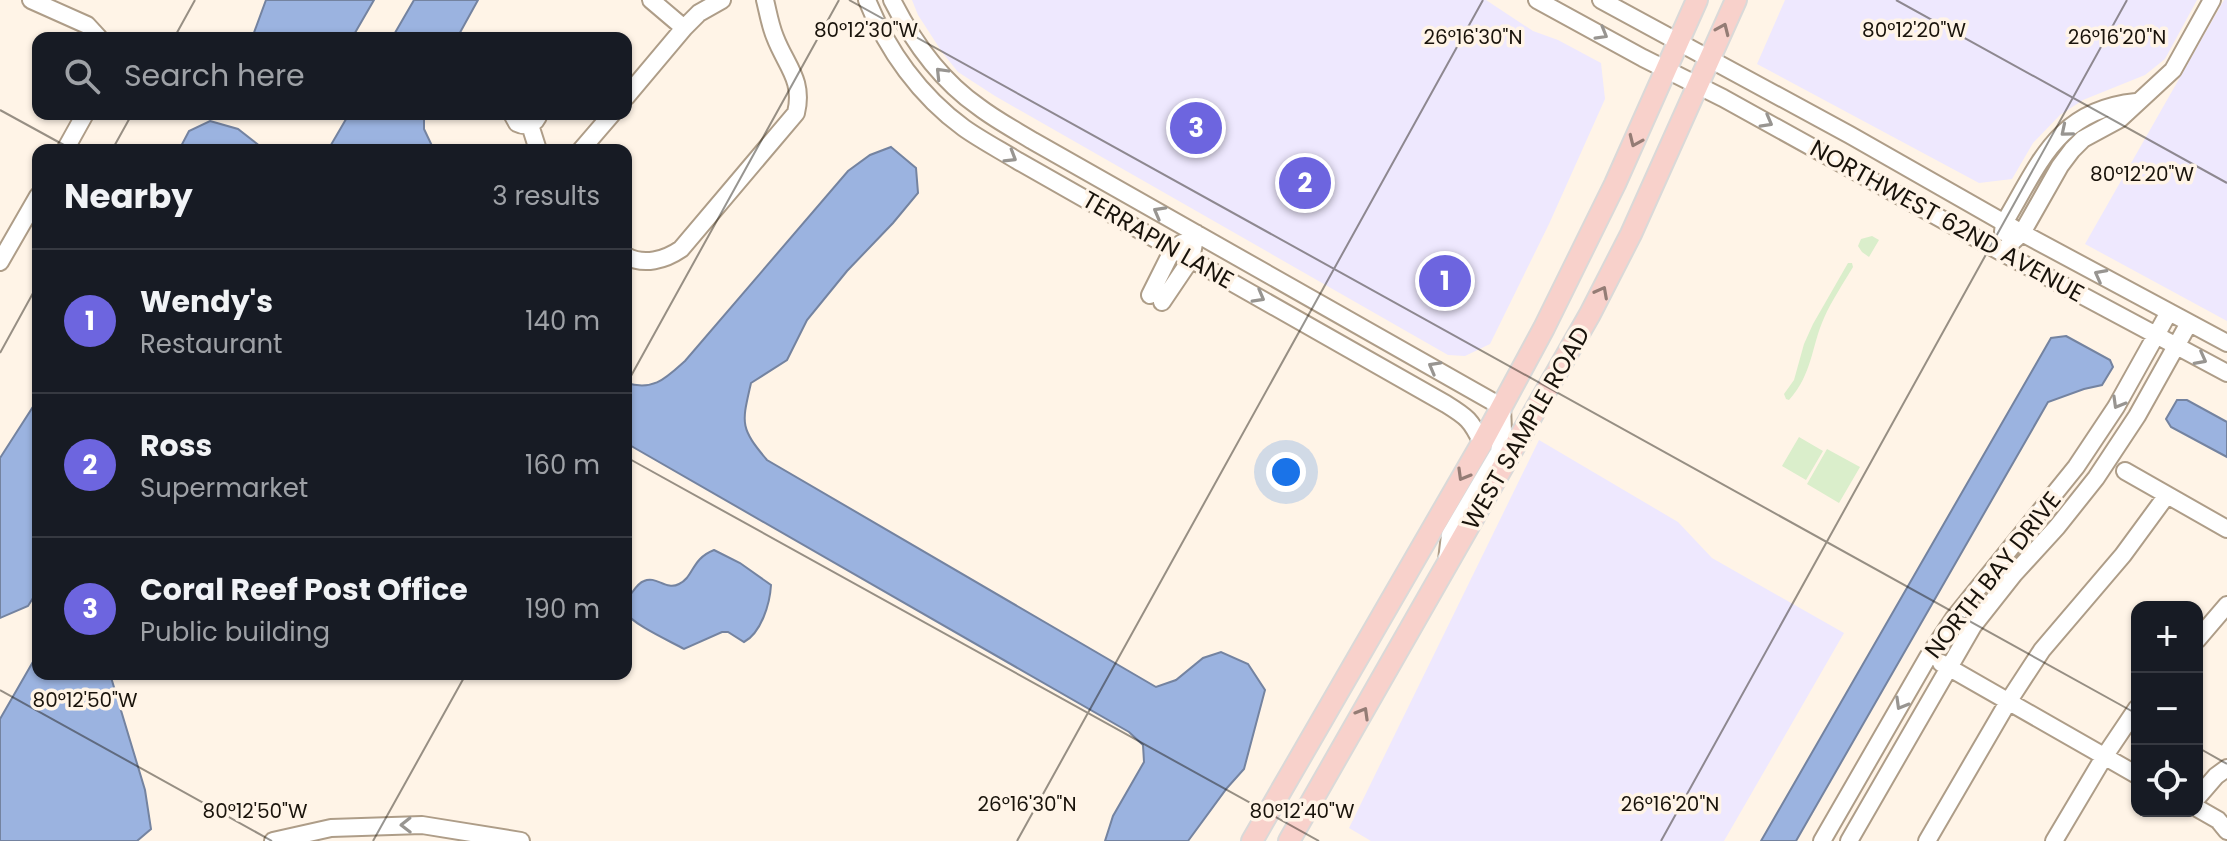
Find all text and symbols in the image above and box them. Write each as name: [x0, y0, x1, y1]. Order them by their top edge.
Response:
text: 80°12'30"W: [814, 16, 919, 44]
text: 80°12'20"W: [1862, 16, 1966, 44]
text: 26°16'30"N: [1424, 23, 1522, 51]
one-way arrow: [1713, 23, 1729, 38]
text: 26°16'20"N: [2068, 23, 2166, 51]
one-way arrow: [1594, 25, 1608, 40]
search box: [32, 32, 632, 120]
icon: search: [60, 54, 104, 98]
text: Search here: [124, 54, 305, 97]
one-way arrow: [935, 68, 950, 82]
pin: 3: [1170, 98, 1222, 158]
one-way arrow: [1758, 113, 1773, 128]
one-way arrow: [2060, 121, 2075, 136]
street label: NORTHWEST 62ND AVENUE: [1804, 131, 2090, 310]
one-way arrow: [1628, 133, 1644, 147]
one-way arrow: [1002, 147, 1017, 162]
pin: 2: [1279, 153, 1331, 213]
text: 80°12'20"W: [2090, 160, 2194, 188]
text: Nearby: [64, 172, 193, 220]
text: 3 results: [492, 178, 600, 214]
street label: TERRAPIN LANE: [1077, 183, 1240, 296]
one-way arrow: [1153, 206, 1168, 222]
pin: 1: [1419, 251, 1471, 311]
one-way arrow: [2094, 270, 2109, 285]
text: Wendy's: [140, 280, 273, 323]
one-way arrow: [1593, 285, 1608, 300]
one-way arrow: [1250, 287, 1264, 303]
text: 1: [85, 303, 95, 339]
text: 140 m: [525, 303, 600, 339]
street label: WEST SAMPLE ROAD: [1454, 320, 1597, 535]
text: Restaurant: [140, 326, 283, 362]
one-way arrow: [2193, 350, 2208, 365]
one-way arrow: [1428, 362, 1443, 377]
one-way arrow: [2112, 394, 2128, 409]
text: Ross: [140, 424, 212, 467]
text: 2: [83, 447, 97, 483]
text: 160 m: [525, 447, 600, 483]
your location: [1266, 452, 1306, 492]
one-way arrow: [1457, 466, 1473, 481]
text: Supermarket: [140, 470, 308, 506]
street label: NORTH BAY DRIVE: [1917, 484, 2068, 665]
text: Coral Reef Post Office: [140, 568, 468, 611]
text: 3: [82, 591, 98, 627]
text: 190 m: [525, 591, 600, 627]
map controls: [2131, 601, 2203, 817]
button: +: [2131, 601, 2203, 673]
text: Public building: [140, 614, 330, 650]
button: −: [2131, 673, 2203, 745]
text: 80°12'50"W: [33, 686, 138, 714]
one-way arrow: [1895, 695, 1911, 710]
one-way arrow: [1353, 707, 1369, 721]
button: locate: [2131, 745, 2203, 817]
text: 26°16'30"N: [978, 790, 1076, 818]
text: 26°16'20"N: [1621, 790, 1719, 818]
text: 80°12'50"W: [203, 797, 308, 825]
text: 80°12'40"W: [1250, 797, 1355, 825]
one-way arrow: [399, 816, 412, 834]

